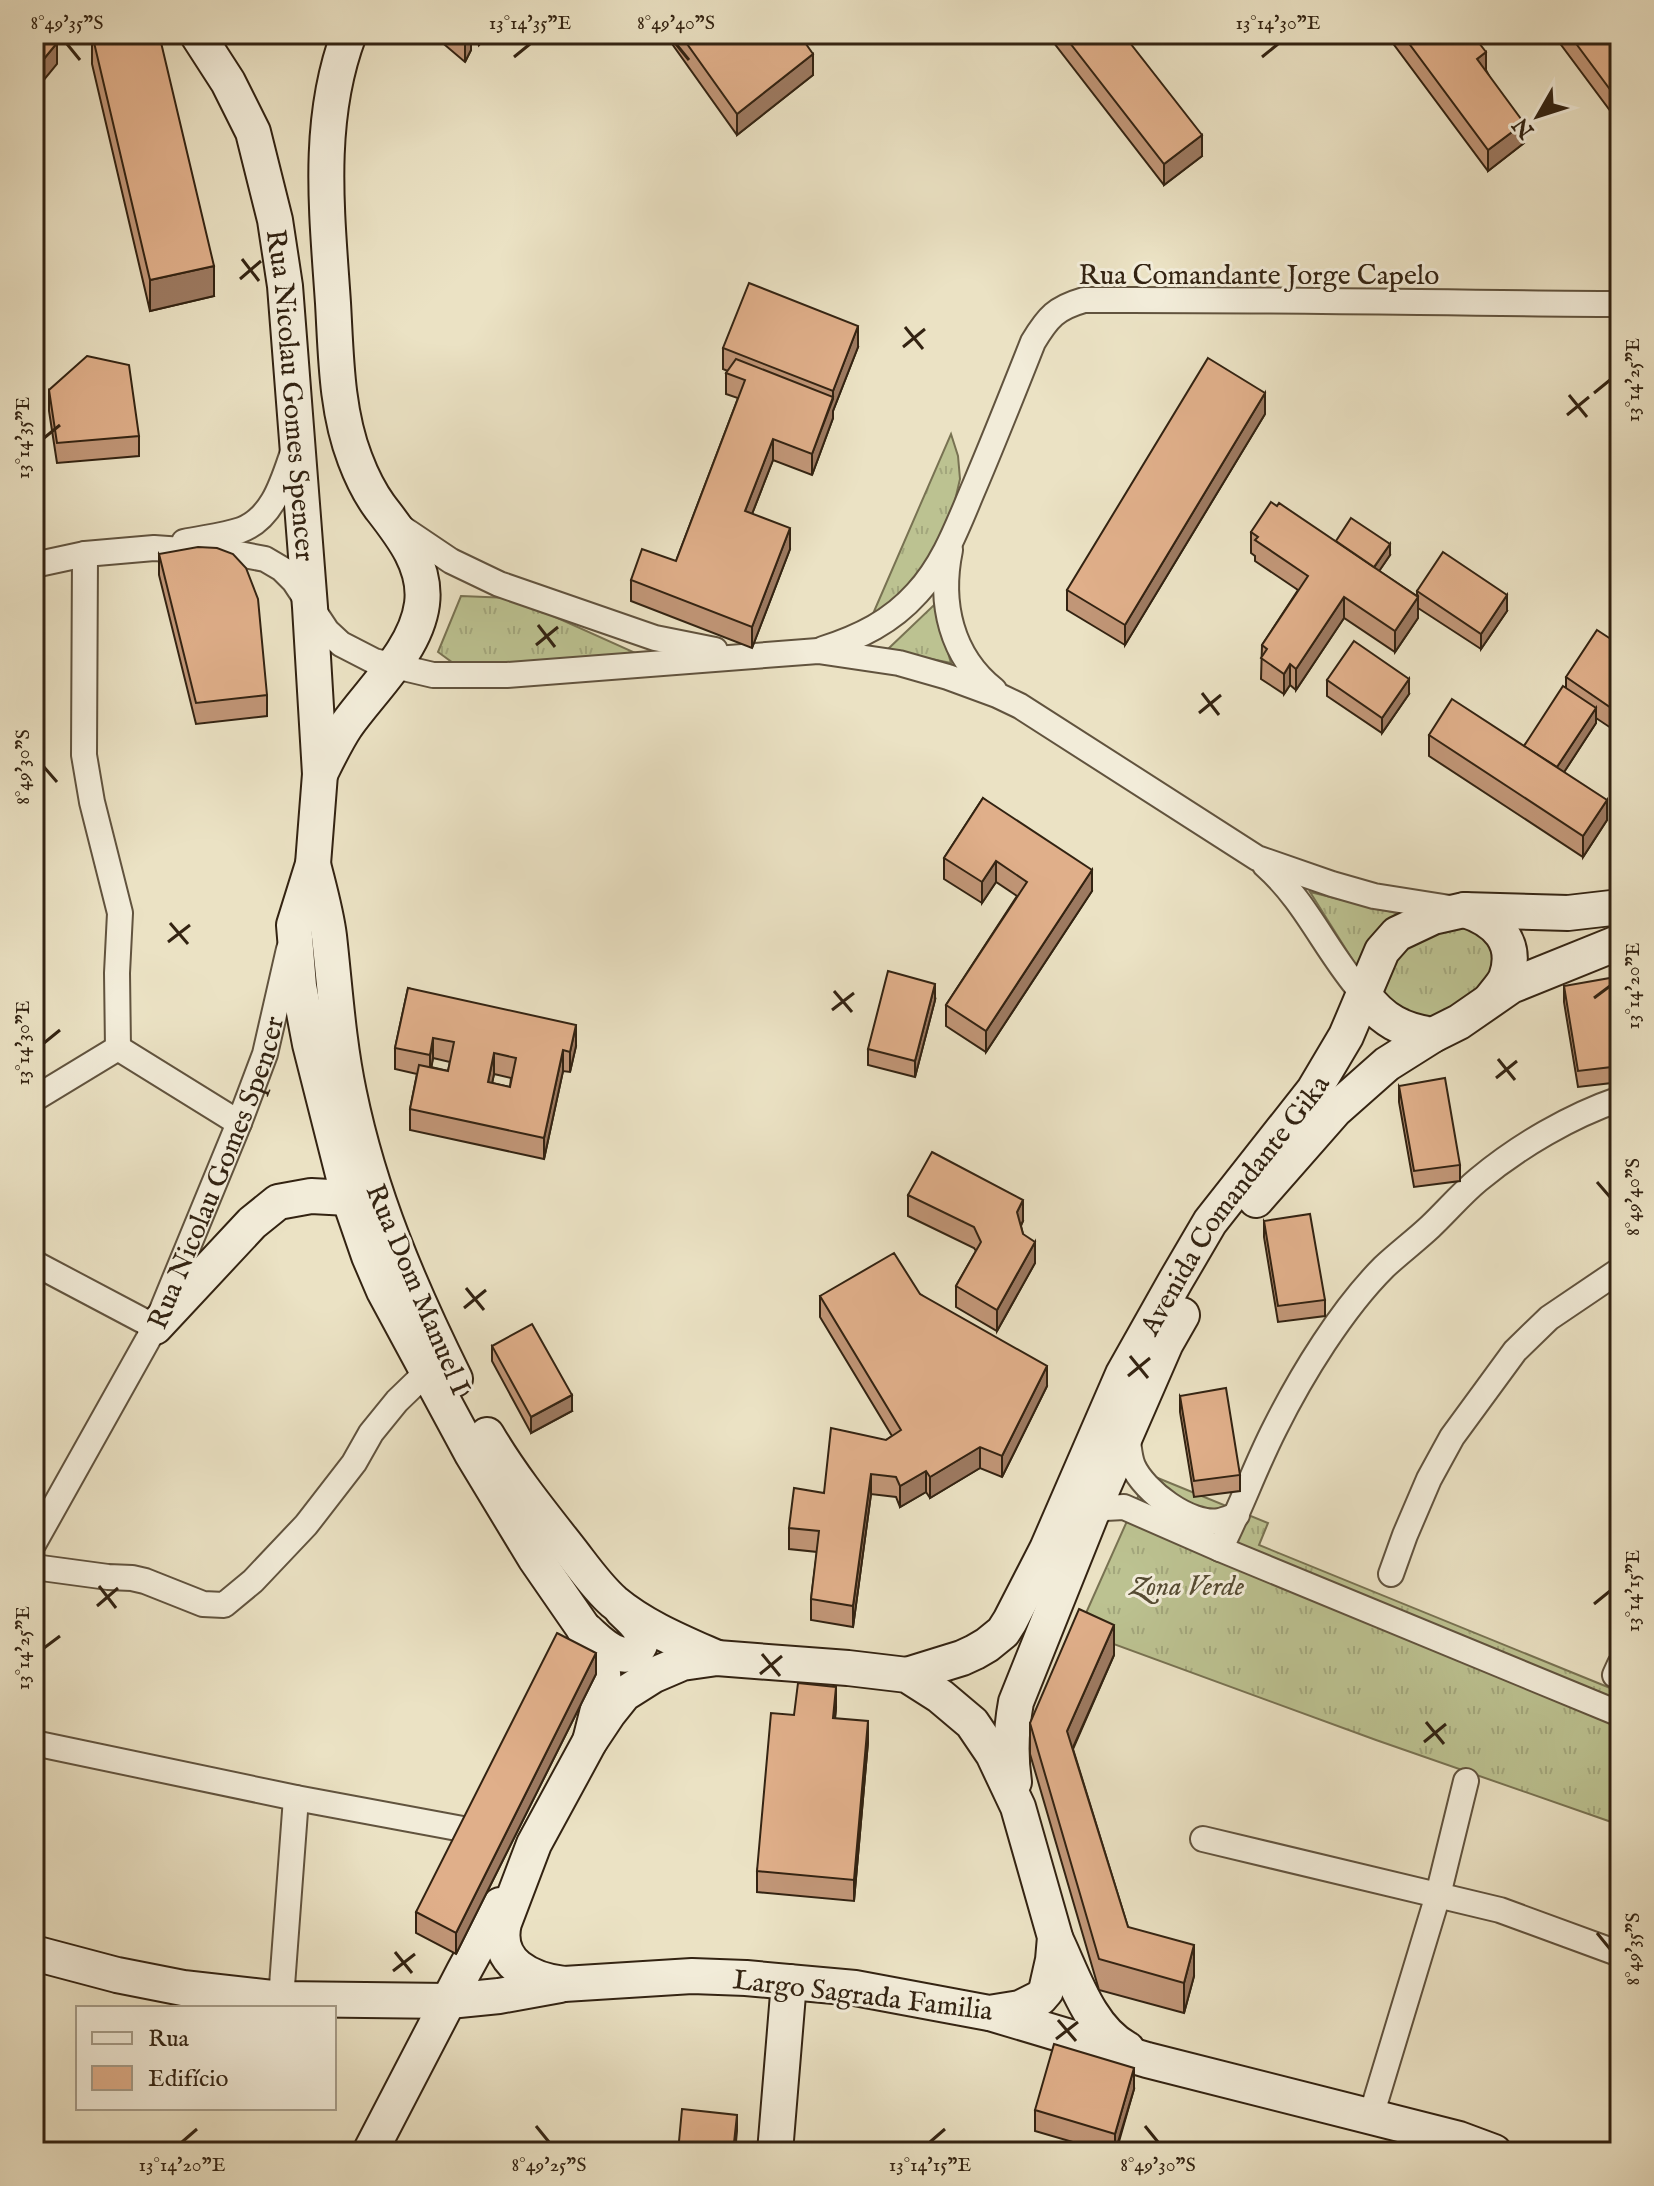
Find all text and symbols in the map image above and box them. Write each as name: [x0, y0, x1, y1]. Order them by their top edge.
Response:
text: 8°49'35"S: [30, 11, 104, 36]
text: 13°14'35"E: [489, 11, 571, 36]
text: 8°49'40"S: [637, 11, 715, 36]
text: 13°14'30"E: [1235, 11, 1321, 36]
north arrow: [1498, 76, 1578, 156]
text: N: [1507, 111, 1542, 144]
street label: Rua Nicolau Gomes Spencer: [257, 227, 321, 563]
street label: Rua Comandante Jorge Capelo: [1079, 259, 1439, 294]
text: 13°14'25"E: [1621, 338, 1646, 422]
text: 13°14'35"E: [11, 397, 36, 479]
text: 8°49'30"S: [11, 729, 36, 805]
text: 13°14'20"E: [1621, 942, 1646, 1030]
text: 13°14'30"E: [11, 1000, 36, 1086]
street label: Rua Nicolau Gomes Spencer: [141, 1013, 293, 1335]
street label: Avenida Comandante Gika: [1133, 1069, 1339, 1343]
text: 8°49'40"S: [1621, 1158, 1646, 1236]
street label: Rua Dom Manuel I: [357, 1179, 477, 1401]
text: 13°14'15"E: [1621, 1550, 1646, 1632]
park label: Zona Verde: [1128, 1570, 1245, 1605]
text: 13°14'25"E: [11, 1606, 36, 1690]
text: 8°49'35"S: [1621, 1912, 1646, 1986]
street label: Largo Sagrada Familia: [731, 1963, 996, 2030]
legend: [76, 2006, 336, 2110]
text: Rua: [148, 2024, 190, 2055]
text: Edifício: [148, 2064, 228, 2095]
text: 13°14'20"E: [138, 2153, 226, 2178]
text: 8°49'25"S: [512, 2153, 587, 2178]
text: 13°14'15"E: [889, 2153, 971, 2178]
text: 8°49'30"S: [1120, 2153, 1196, 2178]

